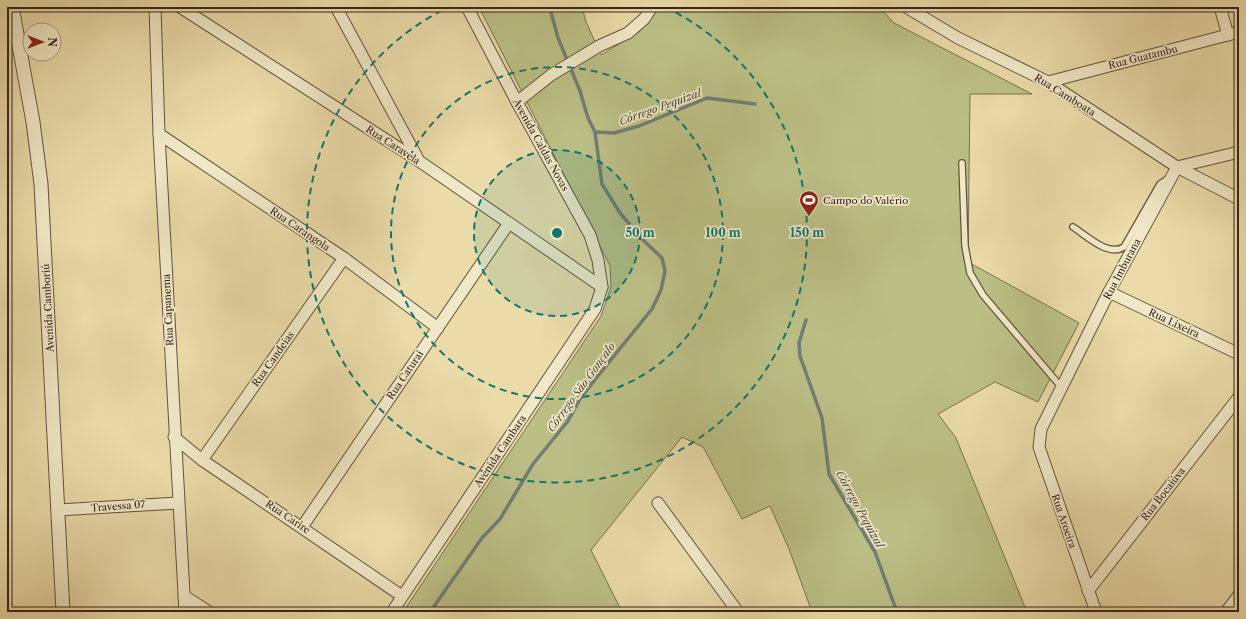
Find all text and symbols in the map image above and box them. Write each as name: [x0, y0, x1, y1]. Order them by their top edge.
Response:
north arrow: [22, 22, 62, 62]
text: N: [45, 37, 59, 47]
street label: Rua Guatambu: [1107, 42, 1179, 72]
street label: Rua Camboata: [1032, 71, 1099, 119]
water label: Córrego Pequizal: [617, 85, 704, 128]
street label: Avenida Caldas Novas: [510, 96, 572, 193]
street label: Rua Caravela: [363, 123, 423, 168]
sports icon: Campo do Valério: [798, 189, 820, 217]
place label: Campo do Valério: [823, 194, 908, 207]
street label: Rua Carangola: [268, 204, 333, 254]
text: 50 m: [625, 225, 655, 240]
text: 100 m: [705, 225, 741, 240]
text: 150 m: [790, 225, 824, 240]
centre of rings: [550, 226, 564, 240]
street label: Rua Imburana: [1100, 235, 1144, 302]
street label: Avenida Camboriú: [39, 263, 57, 354]
street label: Rua Capanema: [160, 273, 176, 346]
street label: Rua Lixeira: [1147, 306, 1202, 341]
street label: Rua Candeias: [249, 329, 297, 389]
water label: Córrego São Gonçalo: [544, 339, 618, 435]
street label: Rua Caturai: [384, 348, 426, 402]
street label: Avenida Cambara: [471, 412, 529, 490]
street label: Rua Bocaiúva: [1138, 464, 1188, 523]
water label: Córrego Pequizal: [833, 468, 888, 551]
street label: Rua Aroeira: [1049, 492, 1080, 551]
street label: Rua Carire: [263, 497, 313, 537]
street label: Travessa 07: [90, 498, 146, 514]

